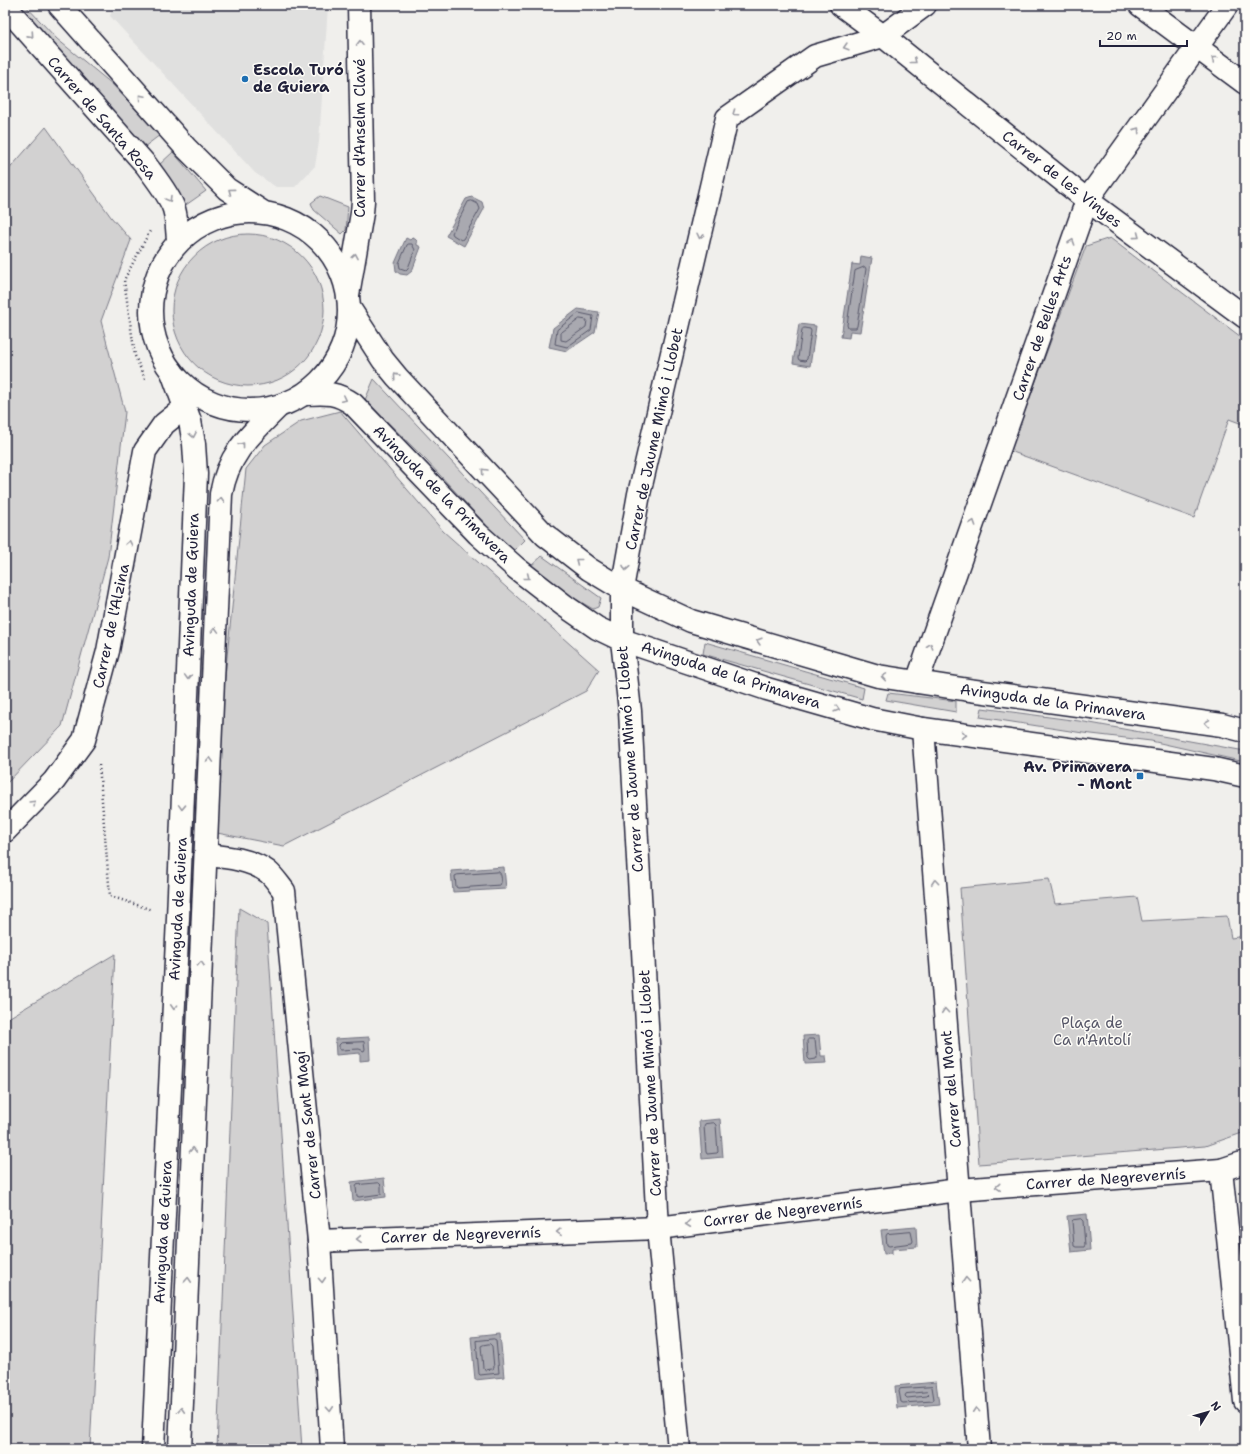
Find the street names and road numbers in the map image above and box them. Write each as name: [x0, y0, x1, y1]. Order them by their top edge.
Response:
street label: Carrer de Santa Rosa: [43, 52, 161, 184]
street label: Carrer d'Anselm Clavé: [350, 58, 370, 218]
street label: Carrer de les Vinyes: [998, 126, 1126, 232]
street label: Carrer de Belles Arts: [1008, 253, 1076, 403]
street label: Carrer de Jaume Mimó i Llobet: [621, 326, 687, 552]
street label: Avinguda de la Primavera: [369, 421, 516, 568]
street label: Avinguda de Guiera: [178, 512, 204, 657]
street label: Carrer de l'Alzina: [88, 561, 134, 690]
street label: Avinguda de la Primavera: [639, 637, 824, 714]
street label: Carrer de Jaume Mimó i Llobet: [612, 645, 648, 873]
street label: Avinguda de la Primavera: [959, 679, 1148, 725]
street label: Avinguda de Guiera: [164, 836, 192, 981]
street label: Carrer de Jaume Mimó i Llobet: [634, 969, 666, 1197]
street label: Carrer del Mont: [936, 1029, 966, 1149]
street label: Carrer de Sant Magí: [290, 1049, 326, 1200]
street label: Avinguda de Guiera: [149, 1159, 177, 1304]
street label: Carrer de Negrevernís: [1025, 1163, 1187, 1195]
street label: Carrer de Negrevernís: [702, 1192, 864, 1232]
street label: Carrer de Negrevernís: [381, 1222, 541, 1248]

